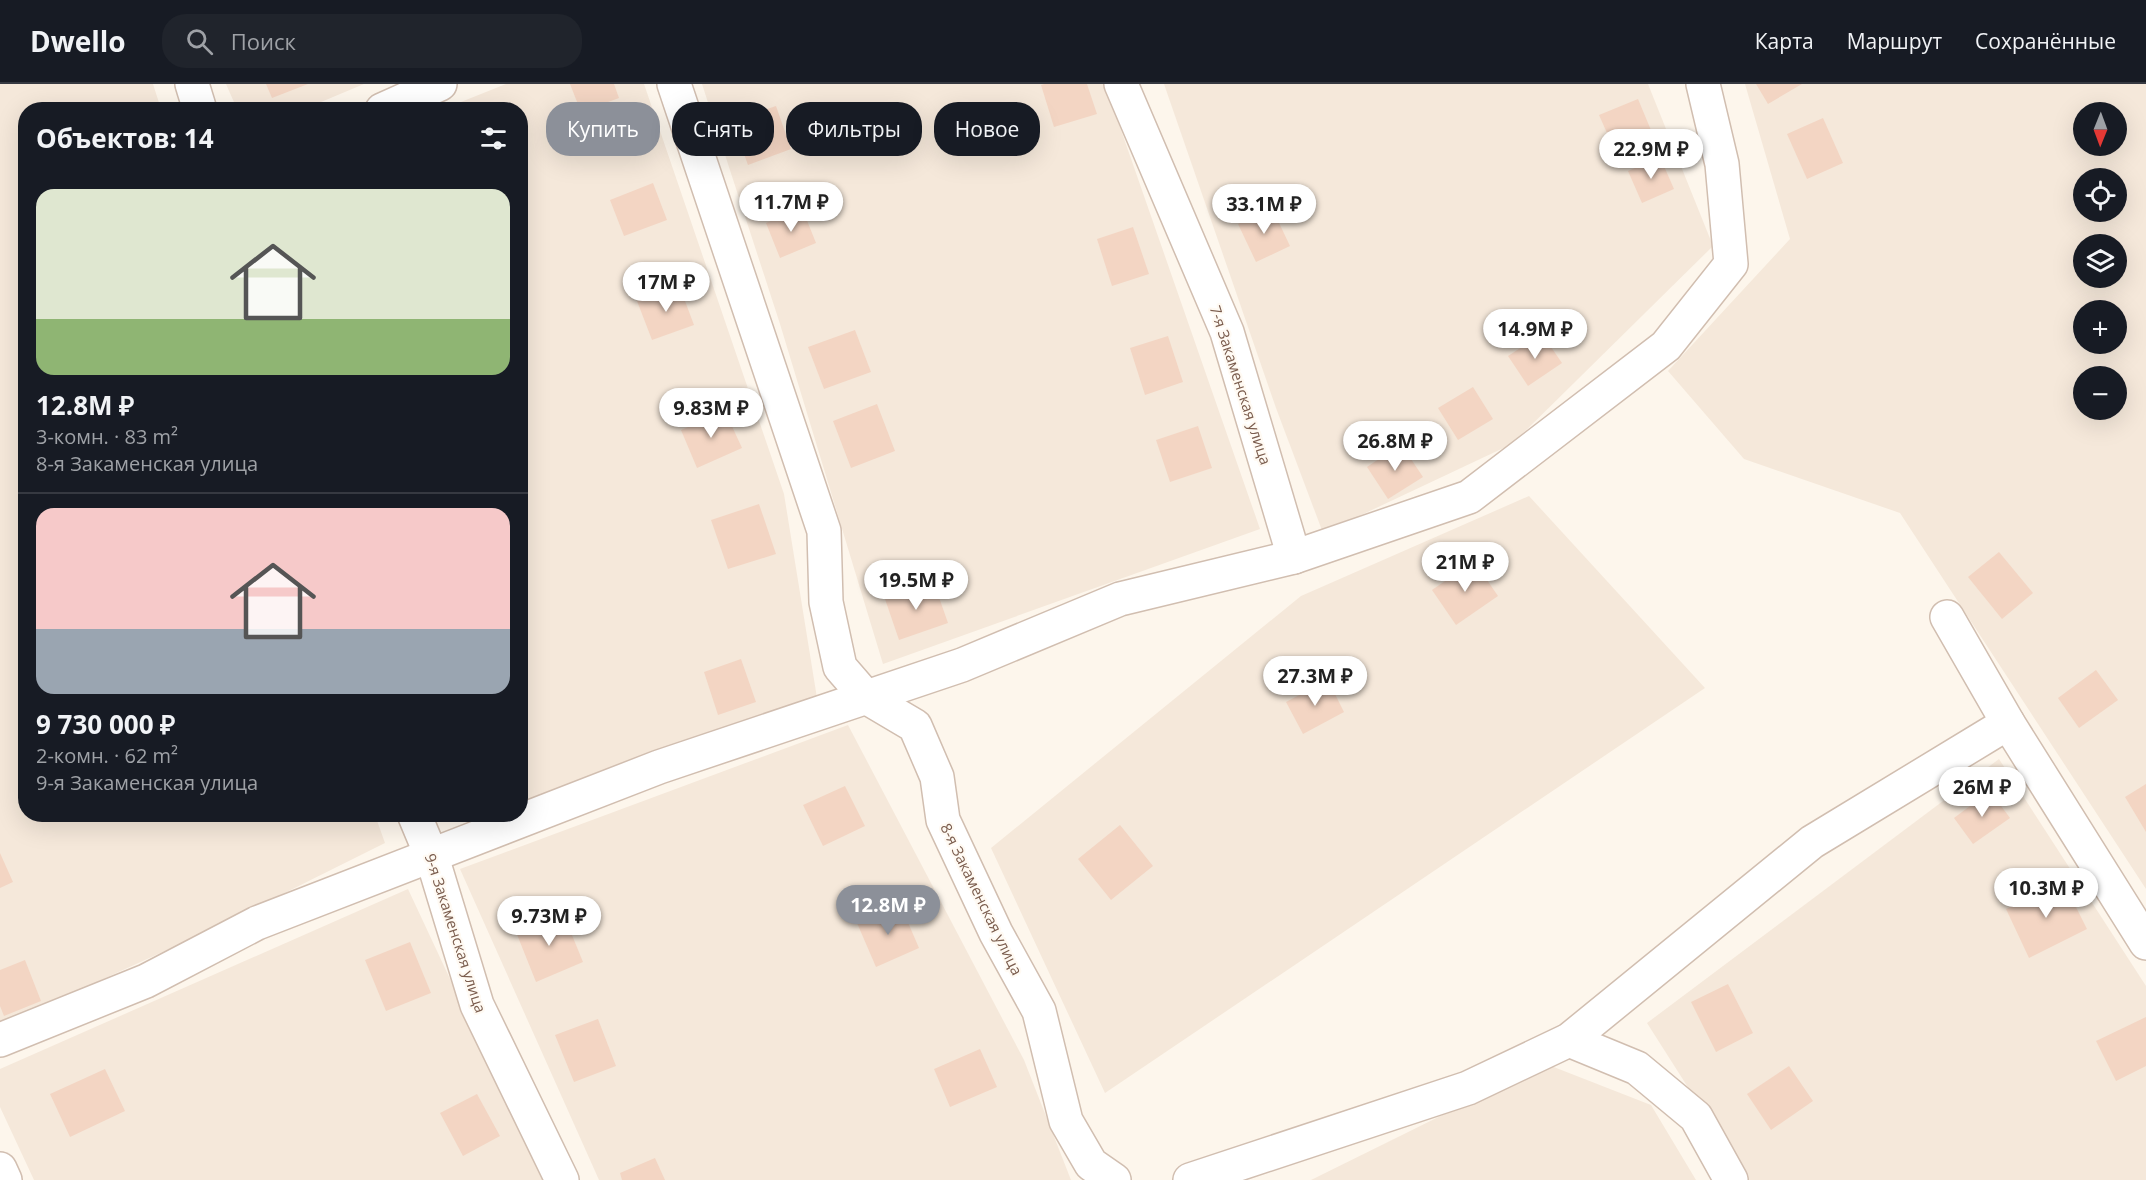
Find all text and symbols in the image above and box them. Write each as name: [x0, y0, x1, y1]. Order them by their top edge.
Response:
search box: [162, 14, 582, 68]
text: Dwello: [30, 22, 126, 60]
icon: search: [183, 25, 216, 58]
text: Поиск: [231, 26, 296, 56]
text: Карта: [1755, 27, 1814, 55]
text: Маршрут: [1847, 27, 1942, 55]
text: Сохранённые: [1975, 27, 2116, 55]
chip: Купить: [546, 102, 660, 156]
chip: Снять: [672, 102, 774, 156]
chip: Фильтры: [786, 102, 922, 156]
chip: Новое: [934, 102, 1040, 156]
north arrow: [2073, 102, 2127, 156]
map controls: [2073, 102, 2127, 420]
text: Объектов: 14: [36, 120, 214, 156]
icon: filters: [477, 122, 510, 155]
pin: 22.9M ₽: [1596, 129, 1706, 180]
text: 22.9M ₽: [1613, 135, 1689, 162]
button: locate: [2073, 168, 2127, 222]
pin: 11.7M ₽: [736, 182, 846, 233]
pin: 33.1M ₽: [1209, 184, 1319, 235]
text: 11.7M ₽: [753, 188, 829, 215]
text: 33.1M ₽: [1226, 190, 1302, 217]
icon: home: [219, 228, 327, 336]
button: layers: [2073, 234, 2127, 288]
pin: 17M ₽: [624, 262, 708, 313]
text: 17M ₽: [637, 268, 695, 295]
button: +: [2073, 300, 2127, 354]
street label: 7-я Закаменская улица: [1206, 303, 1276, 467]
pin: 14.9M ₽: [1480, 309, 1590, 360]
text: 14.9M ₽: [1497, 315, 1573, 342]
button: −: [2073, 366, 2127, 420]
text: 12.8M ₽: [36, 387, 134, 423]
pin: 9.83M ₽: [656, 388, 766, 439]
text: 9.83M ₽: [673, 394, 749, 421]
pin: 26.8M ₽: [1340, 421, 1450, 472]
text: 3-комн. · 83 m²: [36, 423, 178, 450]
text: 26.8M ₽: [1357, 427, 1433, 454]
text: 8-я Закаменская улица: [36, 450, 258, 477]
pin: 21M ₽: [1423, 542, 1507, 593]
icon: home: [219, 547, 327, 655]
text: 21M ₽: [1436, 548, 1494, 575]
pin: 19.5M ₽: [861, 560, 971, 611]
text: 19.5M ₽: [878, 566, 954, 593]
pin: 27.3M ₽: [1260, 656, 1370, 707]
text: 27.3M ₽: [1277, 662, 1353, 689]
text: 9 730 000 ₽: [36, 706, 175, 742]
text: 2-комн. · 62 m²: [36, 742, 178, 769]
pin: 26M ₽: [1940, 767, 2024, 818]
text: 9-я Закаменская улица: [36, 769, 258, 796]
text: 26M ₽: [1953, 773, 2011, 800]
street label: 8-я Закаменская улица: [937, 820, 1027, 978]
street label: 9-я Закаменская улица: [421, 851, 491, 1015]
pin: 10.3M ₽: [1991, 868, 2101, 919]
text: 10.3M ₽: [2008, 874, 2084, 901]
pin: 12.8M ₽: [833, 885, 943, 936]
text: 12.8M ₽: [850, 891, 926, 918]
pin: 9.73M ₽: [494, 896, 604, 947]
text: 9.73M ₽: [511, 902, 587, 929]

